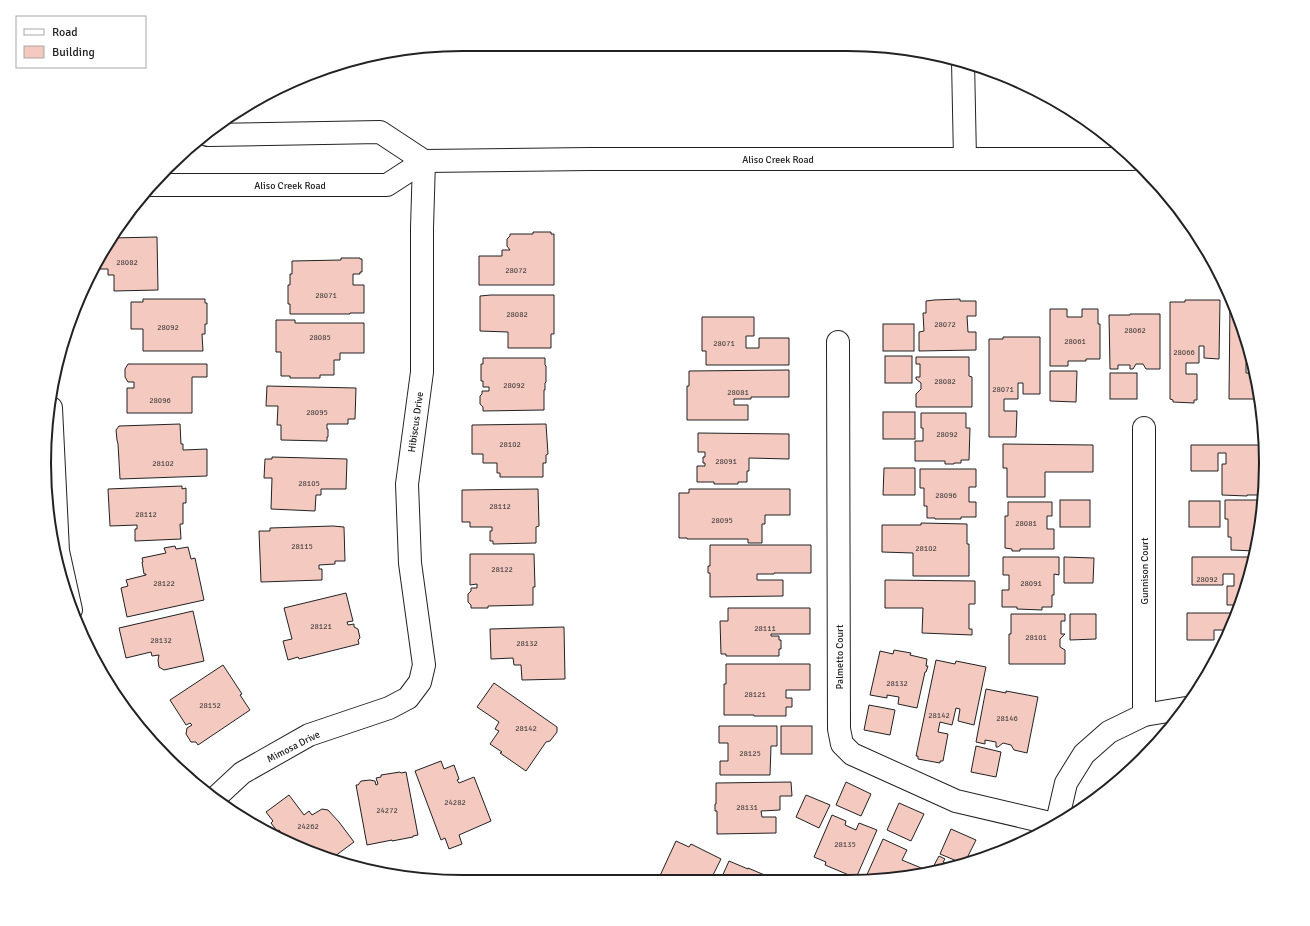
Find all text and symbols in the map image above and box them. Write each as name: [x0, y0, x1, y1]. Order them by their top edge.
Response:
legend: [16, 16, 146, 68]
text: Road: [52, 25, 78, 40]
text: Building: [52, 45, 95, 60]
street label: Aliso Creek Road: [742, 154, 814, 166]
street label: Aliso Creek Road: [254, 180, 326, 192]
house number: 28082: [116, 257, 138, 267]
house number: 28072: [505, 265, 527, 275]
house number: 28071: [315, 290, 337, 300]
house number: 28082: [506, 309, 528, 319]
house number: 28072: [934, 319, 956, 329]
house number: 28092: [157, 322, 179, 332]
house number: 28062: [1124, 325, 1146, 335]
house number: 28085: [309, 332, 331, 342]
house number: 28061: [1064, 336, 1086, 346]
house number: 28071: [713, 338, 735, 348]
house number: 28066: [1173, 347, 1195, 357]
house number: 28082: [934, 376, 956, 386]
house number: 28092: [503, 380, 525, 390]
house number: 28071: [992, 384, 1014, 394]
house number: 28081: [727, 387, 749, 397]
street label: Hibiscus Drive: [406, 391, 426, 453]
house number: 28096: [149, 395, 171, 405]
house number: 28095: [306, 407, 328, 417]
house number: 28092: [936, 429, 958, 439]
house number: 28102: [499, 439, 521, 449]
house number: 28091: [715, 456, 737, 466]
house number: 28102: [152, 458, 174, 468]
house number: 28105: [298, 478, 320, 488]
house number: 28096: [935, 490, 957, 500]
house number: 28112: [489, 501, 511, 511]
house number: 28112: [135, 509, 157, 519]
house number: 28095: [711, 515, 733, 525]
house number: 28081: [1015, 518, 1037, 528]
street label: Gunnison Court: [1139, 537, 1151, 604]
house number: 28115: [291, 541, 313, 551]
house number: 28102: [915, 543, 937, 553]
house number: 28122: [491, 564, 513, 574]
house number: 28092: [1196, 574, 1218, 584]
house number: 28122: [153, 578, 175, 588]
house number: 28091: [1020, 578, 1042, 588]
house number: 28121: [310, 621, 332, 631]
house number: 28111: [754, 623, 776, 633]
street label: Palmetto Court: [834, 624, 846, 689]
house number: 28101: [1025, 632, 1047, 642]
house number: 28132: [150, 635, 172, 645]
house number: 28132: [516, 638, 538, 648]
house number: 28132: [886, 678, 908, 688]
house number: 28121: [744, 689, 766, 699]
house number: 28152: [199, 700, 221, 710]
house number: 28142: [928, 710, 950, 720]
house number: 28146: [996, 713, 1018, 723]
house number: 28142: [515, 723, 537, 733]
street label: Mimosa Drive: [265, 728, 322, 765]
house number: 28125: [739, 748, 761, 758]
house number: 24282: [444, 797, 466, 807]
house number: 28131: [736, 802, 758, 812]
house number: 24272: [376, 805, 398, 815]
house number: 24262: [297, 821, 319, 831]
house number: 28135: [834, 839, 856, 849]

